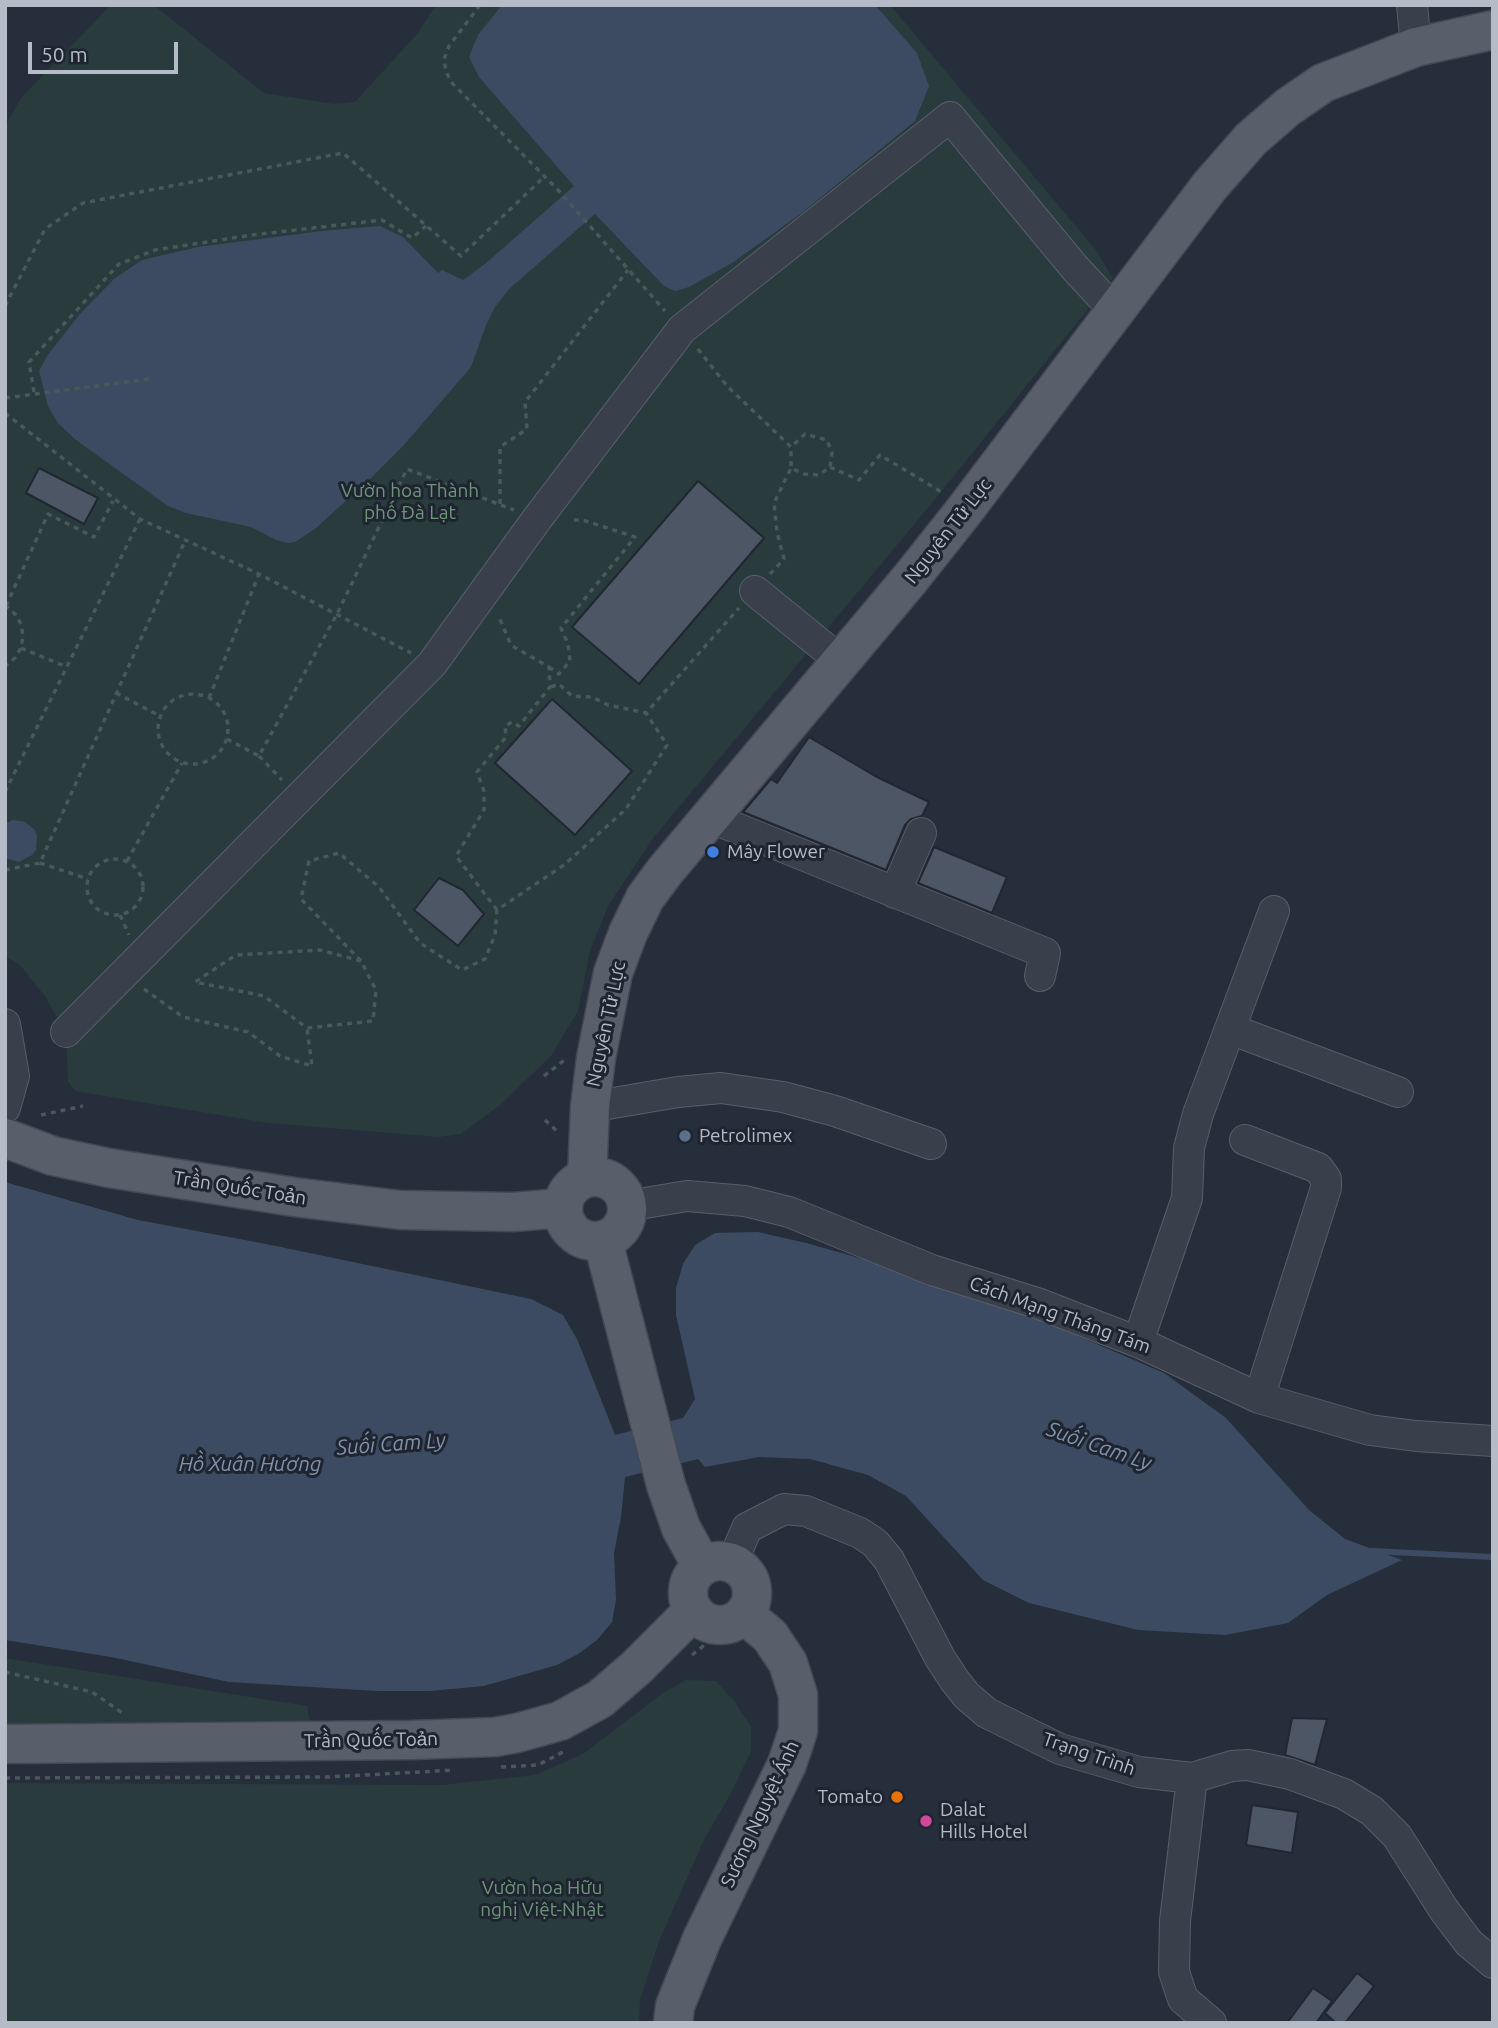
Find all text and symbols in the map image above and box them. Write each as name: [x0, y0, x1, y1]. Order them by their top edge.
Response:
scale bar: [32, 28, 182, 72]
text: 50 m: [41, 42, 88, 66]
street label: Nguyên Tử Lực: [900, 474, 996, 588]
park label: Vườn hoa Thành phố Đà Lạt: [341, 480, 479, 524]
place label: Mây Flower: [727, 841, 825, 863]
marker: Mây Flower: [705, 844, 721, 860]
street label: Nguyên Tử Lực: [582, 959, 630, 1089]
place label: Petrolimex: [699, 1125, 792, 1147]
marker: Petrolimex: [677, 1128, 693, 1144]
street label: Trần Quốc Toản: [172, 1166, 308, 1210]
street label: Cách Mạng Tháng Tám: [966, 1272, 1154, 1358]
water label: Suối Cam Ly: [1043, 1416, 1155, 1476]
water label: Suối Cam Ly: [336, 1428, 446, 1460]
water label: Hồ Xuân Hương: [179, 1451, 321, 1477]
street label: Trần Quốc Toản: [304, 1727, 438, 1753]
street label: Trạng Trình: [1040, 1728, 1138, 1780]
street label: Sương Nguyệt Ánh: [716, 1737, 804, 1891]
place label: Tomato: [818, 1786, 883, 1808]
marker: Tomato: [889, 1789, 905, 1805]
place label: Dalat Hills Hotel: [940, 1799, 1028, 1843]
marker: Dalat Hills Hotel: [918, 1813, 934, 1829]
park label: Vườn hoa Hữu nghị Việt-Nhật: [480, 1877, 604, 1921]

